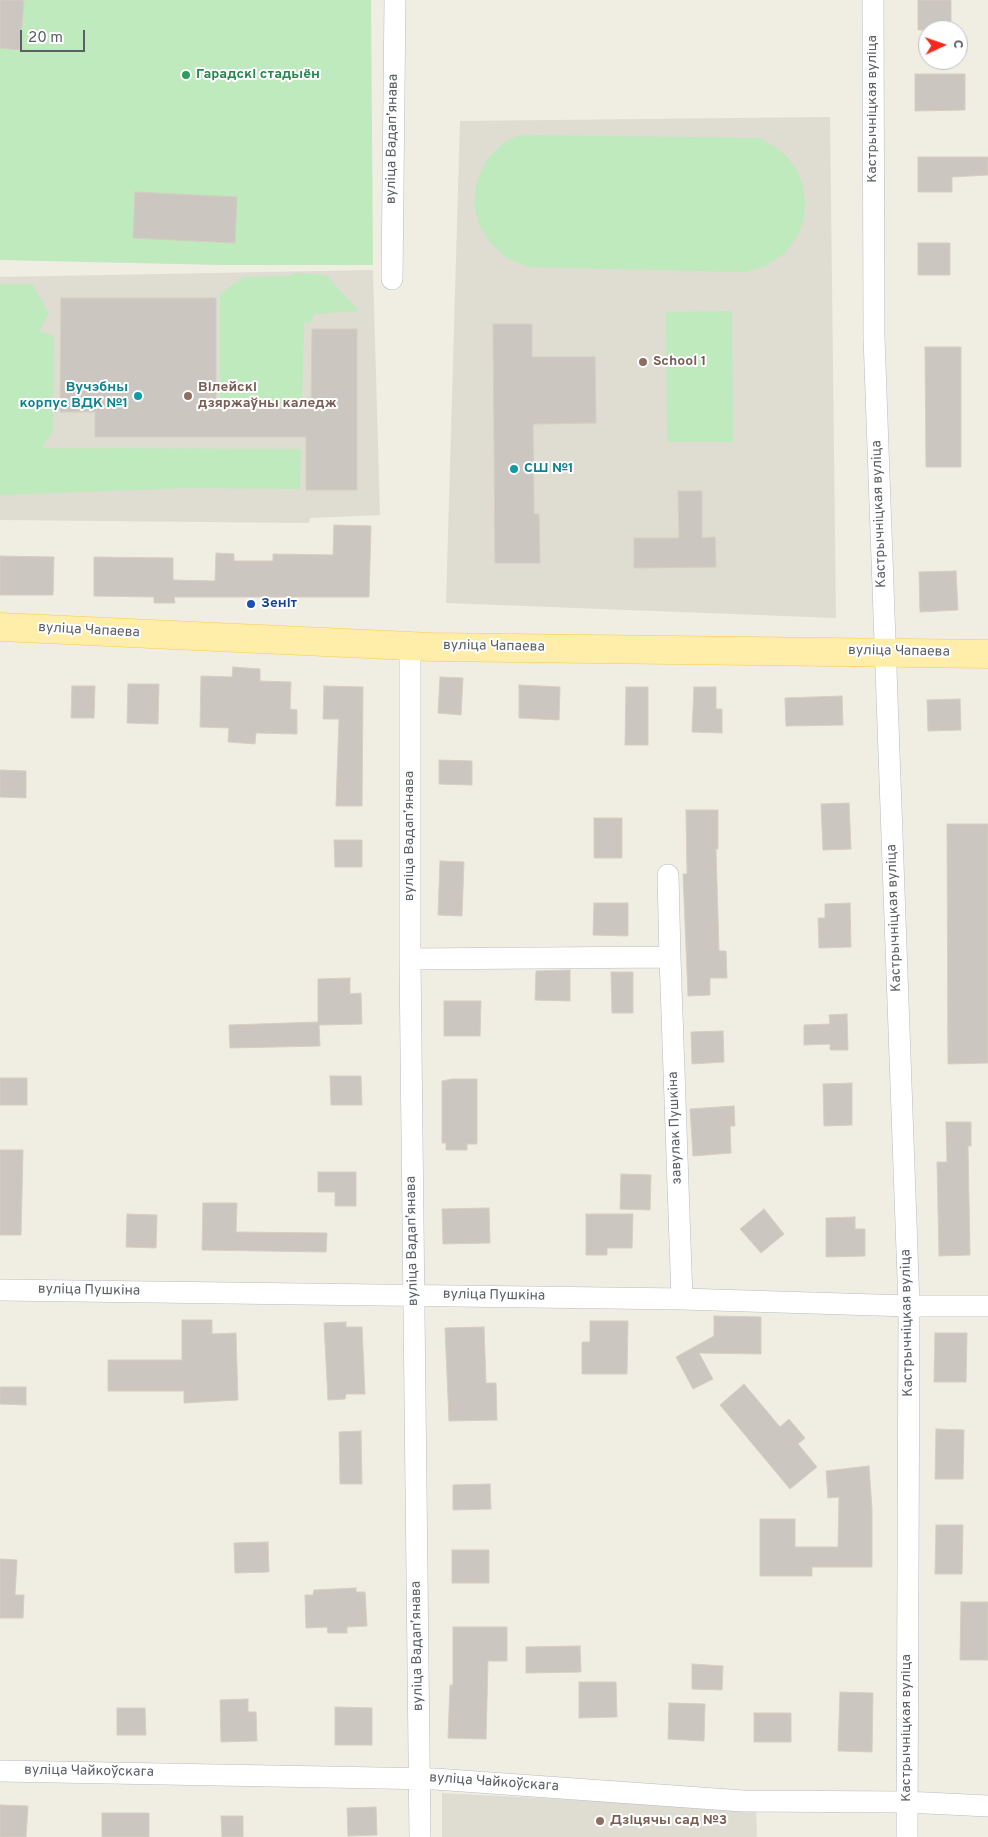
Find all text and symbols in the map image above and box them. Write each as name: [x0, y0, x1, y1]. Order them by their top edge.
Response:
scale bar: [22, 20, 88, 52]
north arrow: [918, 20, 968, 70]
text: 20 m: [28, 29, 63, 48]
street label: Кастрычніцкая вуліца: [865, 35, 881, 183]
text: С: [949, 39, 966, 49]
place label: Гарадскі стадыён: [196, 67, 320, 83]
marker: Гарадскі стадыён: [180, 69, 192, 81]
street label: вуліца Вадапʼянава: [383, 74, 403, 204]
place label: School 1: [653, 354, 706, 370]
marker: School 1: [637, 356, 649, 368]
place label: Вучэбны корпус ВДК №1: [20, 380, 128, 412]
place label: Вілейскі дзяржаўны каледж: [198, 380, 337, 412]
marker: Вучэбны корпус ВДК №1: [132, 390, 144, 402]
marker: Вілейскі дзяржаўны каледж: [182, 390, 194, 402]
street label: Кастрычніцкая вуліца: [869, 440, 891, 588]
place label: СШ №1: [524, 461, 574, 477]
marker: СШ №1: [508, 463, 520, 475]
place label: Зеніт: [261, 596, 297, 612]
marker: Зеніт: [245, 598, 257, 610]
street label: вуліца Чапаева: [38, 620, 140, 642]
street label: вуліца Чапаева: [443, 638, 545, 656]
street label: вуліца Чапаева: [848, 643, 950, 661]
street label: вуліца Вадапʼянава: [402, 771, 418, 901]
street label: Кастрычніцкая вуліца: [884, 844, 906, 992]
street label: завулак Пушкіна: [666, 1071, 686, 1185]
street label: вуліца Вадапʼянава: [403, 1176, 423, 1306]
street label: Кастрычніцкая вуліца: [898, 1249, 918, 1397]
street label: вуліца Пушкіна: [38, 1282, 140, 1300]
street label: вуліца Пушкіна: [443, 1287, 545, 1305]
street label: вуліца Вадапʼянава: [408, 1581, 428, 1711]
street label: Кастрычніцкая вуліца: [899, 1654, 915, 1802]
street label: вуліца Чайкоўскага: [24, 1762, 154, 1782]
street label: вуліца Чайкоўскага: [429, 1770, 559, 1796]
place label: Дзіцячы сад №3: [610, 1813, 727, 1829]
marker: Дзіцячы сад №3: [594, 1815, 606, 1827]

